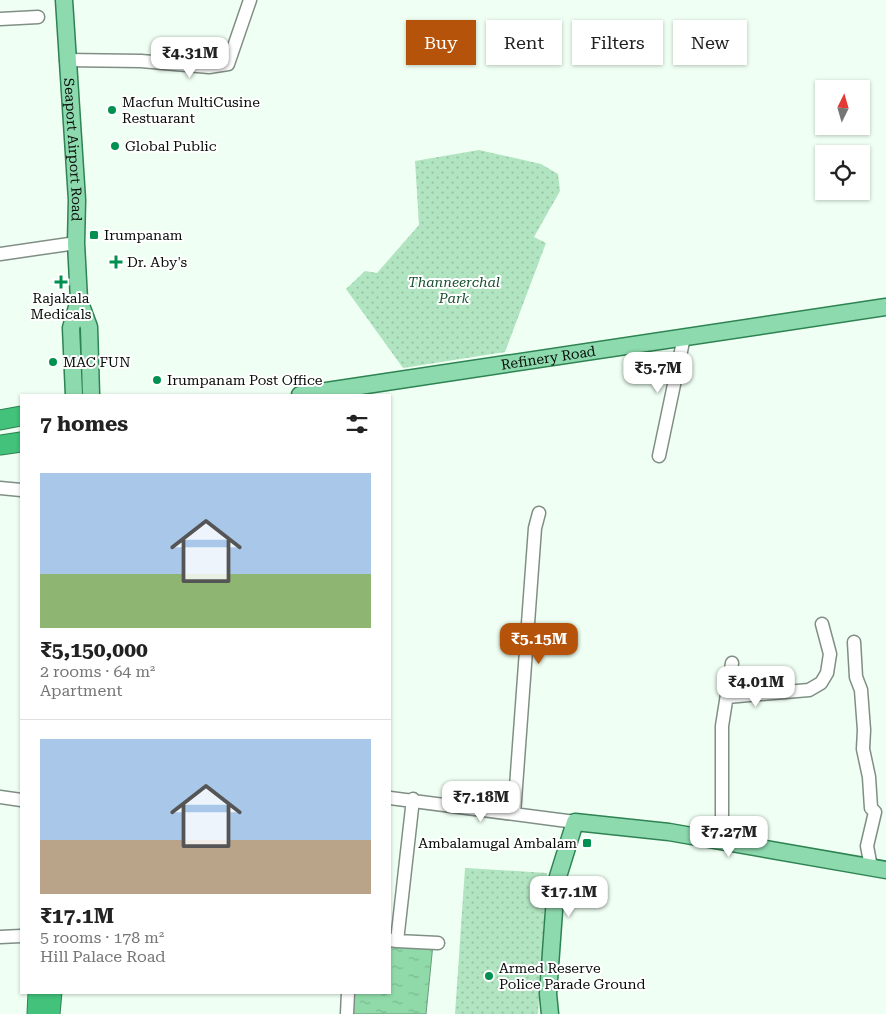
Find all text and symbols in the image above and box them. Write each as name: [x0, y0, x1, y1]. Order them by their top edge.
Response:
chip: Buy: [406, 20, 476, 65]
chip: Rent: [486, 20, 562, 65]
chip: Filters: [572, 20, 663, 65]
chip: New: [673, 20, 747, 65]
pin: ₹4.31M: [149, 36, 231, 79]
text: ₹4.31M: [162, 43, 218, 62]
street label: Seaport Airport Road: [61, 77, 85, 222]
north arrow: [815, 80, 870, 135]
map controls: [815, 80, 870, 200]
place label: Macfun MultiCusine Restuarant: [122, 94, 260, 126]
marker: Macfun MultiCusine Restuarant: [106, 104, 118, 116]
place label: Global Public: [125, 138, 217, 154]
marker: Global Public: [109, 140, 121, 152]
button: locate: [815, 145, 870, 200]
place label: Irumpanam: [104, 227, 183, 243]
marker: Irumpanam: [88, 229, 100, 241]
place label: Dr. Aby's: [127, 254, 187, 270]
marker: Dr. Aby's: [109, 255, 123, 269]
park label: Thanneerchal Park: [408, 274, 500, 306]
marker: Rajakala Medicals: [55, 276, 67, 288]
place label: Rajakala Medicals: [31, 290, 92, 322]
street label: Refinery Road: [500, 343, 597, 373]
pin: ₹5.7M: [623, 352, 693, 394]
place label: MAC FUN: [63, 354, 130, 370]
marker: MAC FUN: [47, 356, 59, 368]
text: ₹5.7M: [634, 358, 682, 377]
place label: Irumpanam Post Office: [167, 372, 323, 388]
marker: Irumpanam Post Office: [151, 374, 163, 386]
icon: filters: [343, 410, 371, 438]
text: 7 homes: [40, 412, 128, 436]
icon: home: [161, 506, 251, 596]
pin: ₹5.15M: [498, 622, 580, 665]
text: ₹5.15M: [511, 629, 567, 648]
text: ₹5,150,000: [40, 638, 148, 662]
text: 2 rooms · 64 m²: [40, 662, 155, 681]
pin: ₹4.01M: [715, 666, 797, 708]
text: ₹4.01M: [728, 672, 784, 691]
text: Apartment: [40, 681, 123, 700]
icon: home: [161, 771, 251, 861]
pin: ₹7.18M: [440, 780, 522, 823]
text: ₹7.18M: [453, 787, 509, 806]
pin: ₹7.27M: [688, 816, 770, 858]
text: ₹7.27M: [701, 822, 757, 841]
place label: Ambalamugal Ambalam: [418, 835, 577, 851]
marker: Ambalamugal Ambalam: [581, 837, 593, 849]
pin: ₹17.1M: [528, 876, 610, 918]
text: ₹17.1M: [541, 882, 597, 901]
text: ₹17.1M: [40, 904, 114, 928]
text: 5 rooms · 178 m²: [40, 928, 164, 947]
text: Hill Palace Road: [40, 947, 165, 966]
place label: Armed Reserve Police Parade Ground: [499, 960, 646, 992]
marker: Armed Reserve Police Parade Ground: [483, 970, 495, 982]

